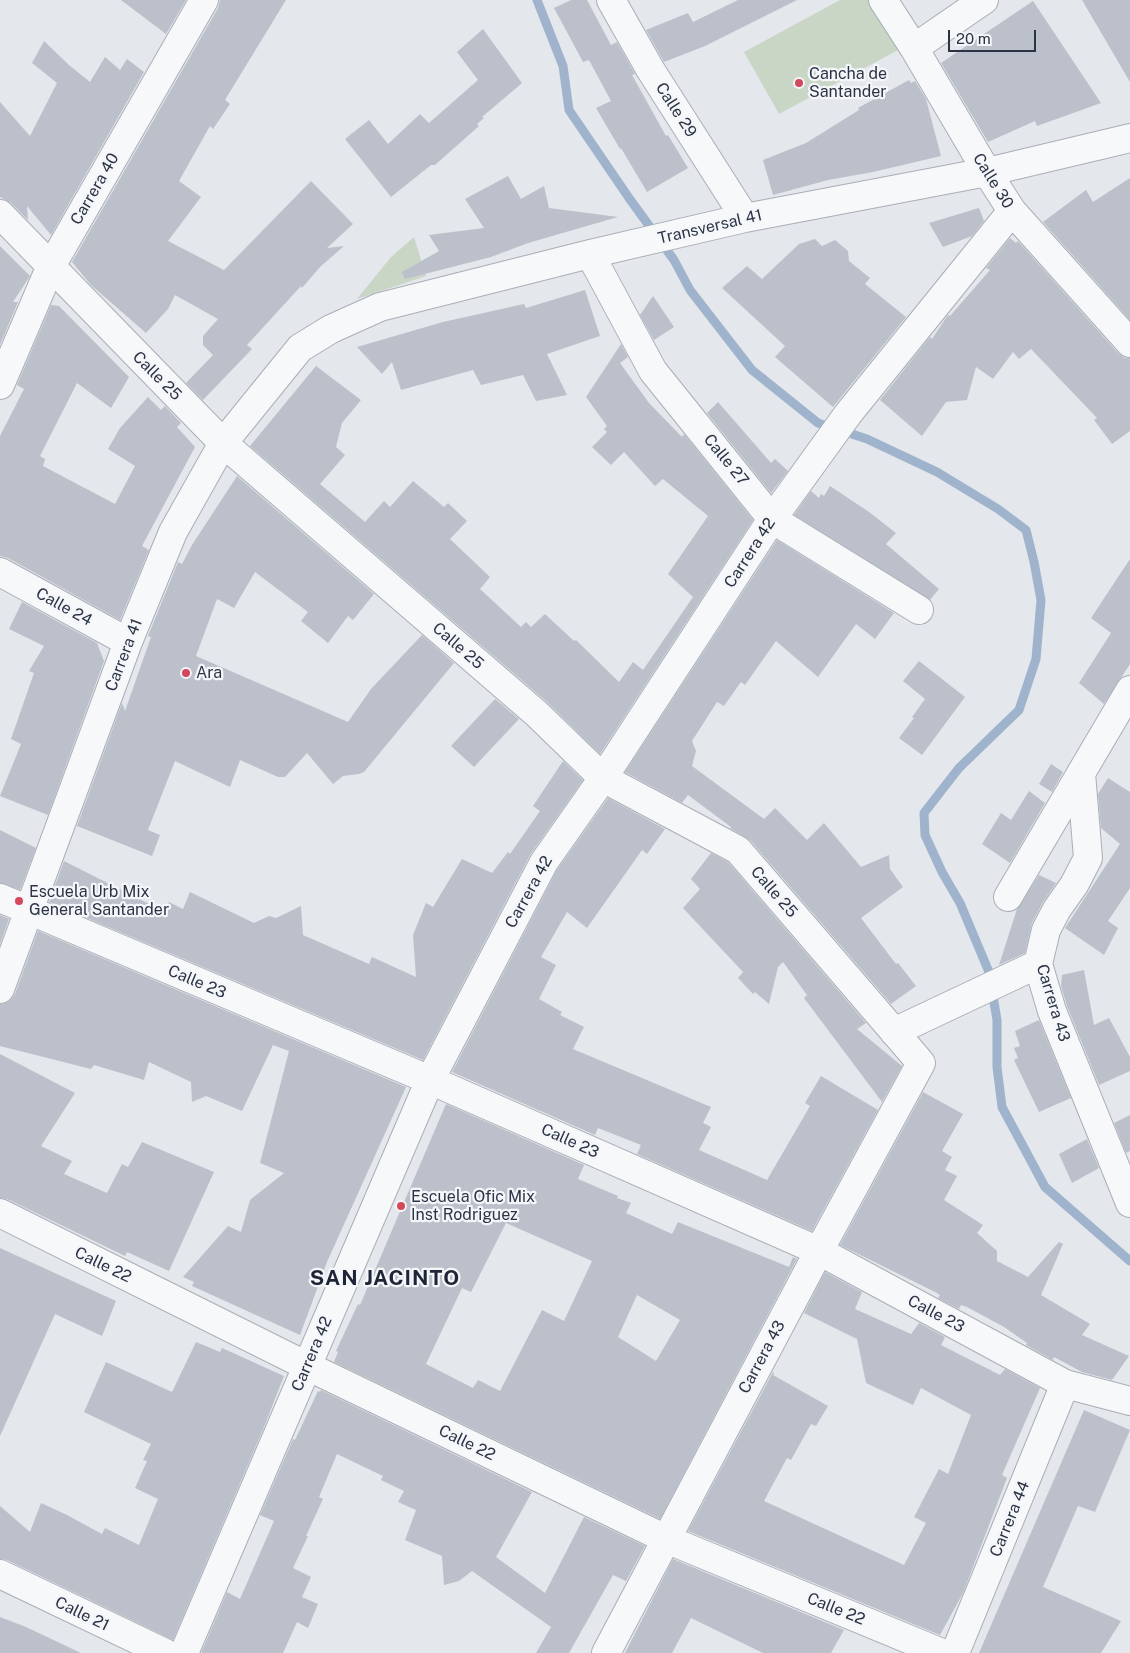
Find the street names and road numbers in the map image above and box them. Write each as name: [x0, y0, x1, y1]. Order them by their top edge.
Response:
street label: Calle 29: [651, 79, 701, 141]
street label: Carrera 40: [67, 150, 123, 228]
street label: Calle 30: [969, 150, 1017, 212]
street label: Transversal 41: [656, 206, 764, 248]
street label: Calle 25: [128, 347, 186, 405]
street label: Calle 27: [699, 430, 753, 490]
street label: Carrera 42: [720, 514, 780, 592]
street label: Calle 24: [33, 584, 95, 630]
street label: Carrera 41: [101, 616, 147, 694]
street label: Calle 25: [428, 619, 488, 673]
street label: Carrera 42: [501, 853, 557, 931]
street label: Calle 25: [747, 862, 801, 922]
street label: Calle 23: [165, 961, 229, 1003]
street label: Carrera 43: [1032, 962, 1074, 1044]
street label: Calle 23: [538, 1120, 602, 1162]
street label: Calle 22: [71, 1243, 135, 1287]
street label: Calle 23: [904, 1291, 968, 1337]
street label: Carrera 42: [288, 1314, 336, 1394]
street label: Carrera 43: [735, 1317, 789, 1397]
street label: Calle 22: [435, 1421, 499, 1465]
street label: Carrera 44: [986, 1478, 1034, 1560]
street label: Calle 22: [804, 1589, 868, 1629]
street label: Calle 21: [52, 1593, 112, 1635]

